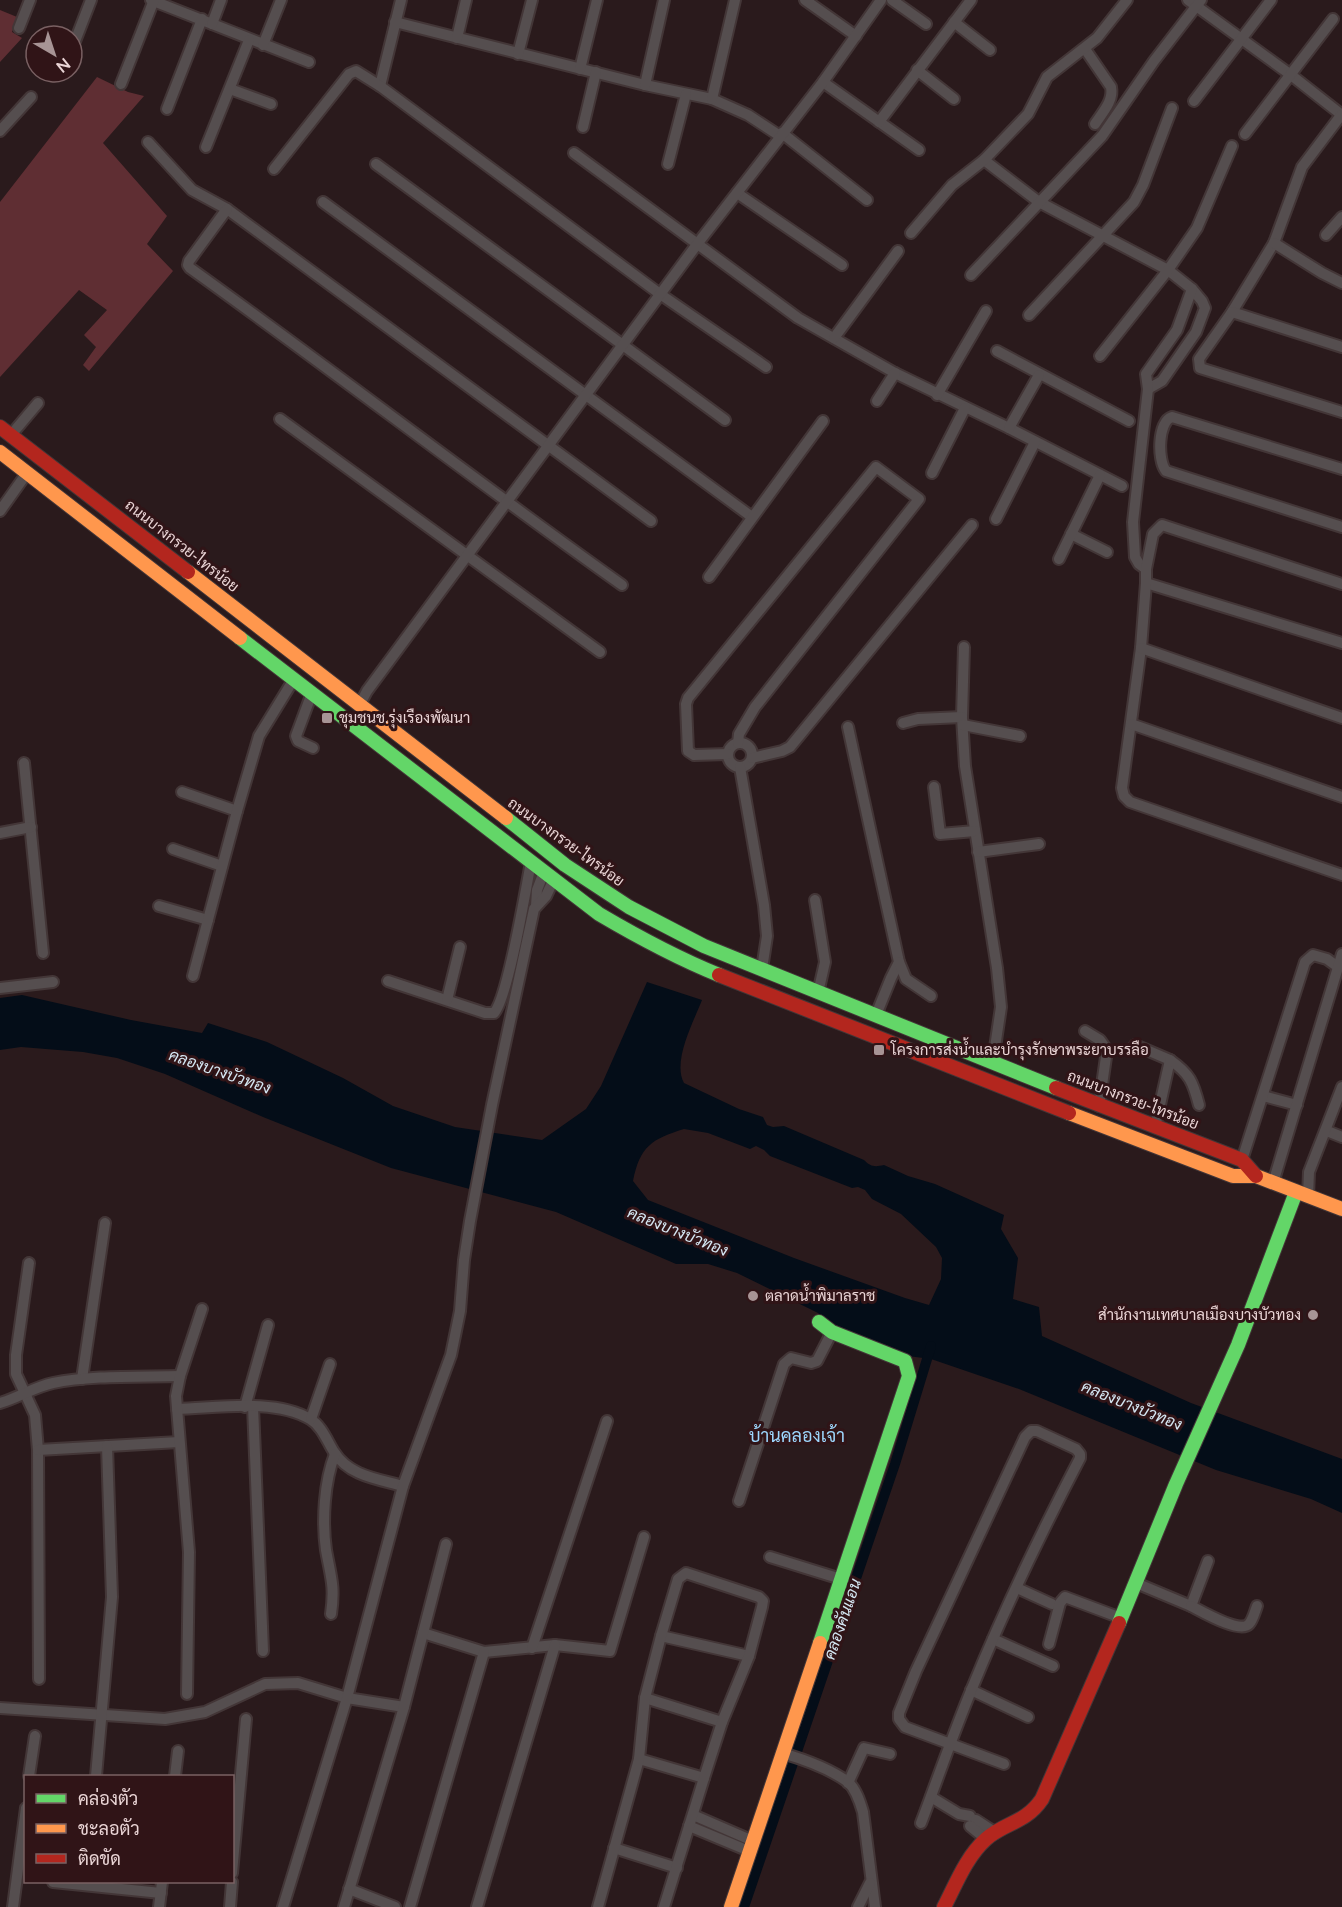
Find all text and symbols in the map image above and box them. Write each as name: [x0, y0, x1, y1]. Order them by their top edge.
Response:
north arrow: [24, 24, 84, 84]
text: N: [53, 55, 75, 77]
street label: ถนนบางกรวย-ไทรน้อย: [122, 495, 243, 595]
place label: ชุมชนช.รุ่งเรืองพัฒนา: [339, 708, 470, 729]
marker: ชุมชนช.รุ่งเรืองพัฒนา: [320, 711, 334, 725]
street label: ถนนบางกรวย-ไทรน้อย: [505, 793, 628, 889]
place label: โครงการส่งน้ำและบำรุงรักษาพระยาบรรลือ: [890, 1037, 1149, 1061]
marker: โครงการส่งน้ำและบำรุงรักษาพระยาบรรลือ: [872, 1043, 886, 1057]
water label: คลองบางบัวทอง: [167, 1044, 274, 1097]
street label: ถนนบางกรวย-ไทรน้อย: [1065, 1066, 1202, 1132]
water label: คลองบางบัวทอง: [625, 1202, 731, 1259]
place label: ตลาดน้ำพิมาลราช: [765, 1283, 875, 1304]
marker: ตลาดน้ำพิมาลราช: [746, 1289, 760, 1303]
place label: สำนักงานเทศบาลเมืองบางบัวทอง: [1098, 1305, 1301, 1323]
marker: สำนักงานเทศบาลเมืองบางบัวทอง: [1306, 1308, 1320, 1322]
water label: คลองบางบัวทอง: [1079, 1376, 1185, 1433]
district label: บ้านคลองเจ้า: [749, 1424, 845, 1446]
water label: คลองคันแอน: [819, 1576, 864, 1662]
legend: [24, 1775, 234, 1883]
text: คล่องตัว: [78, 1787, 138, 1809]
text: ชะลอตัว: [78, 1817, 140, 1839]
text: ติดขัด: [78, 1847, 121, 1869]

